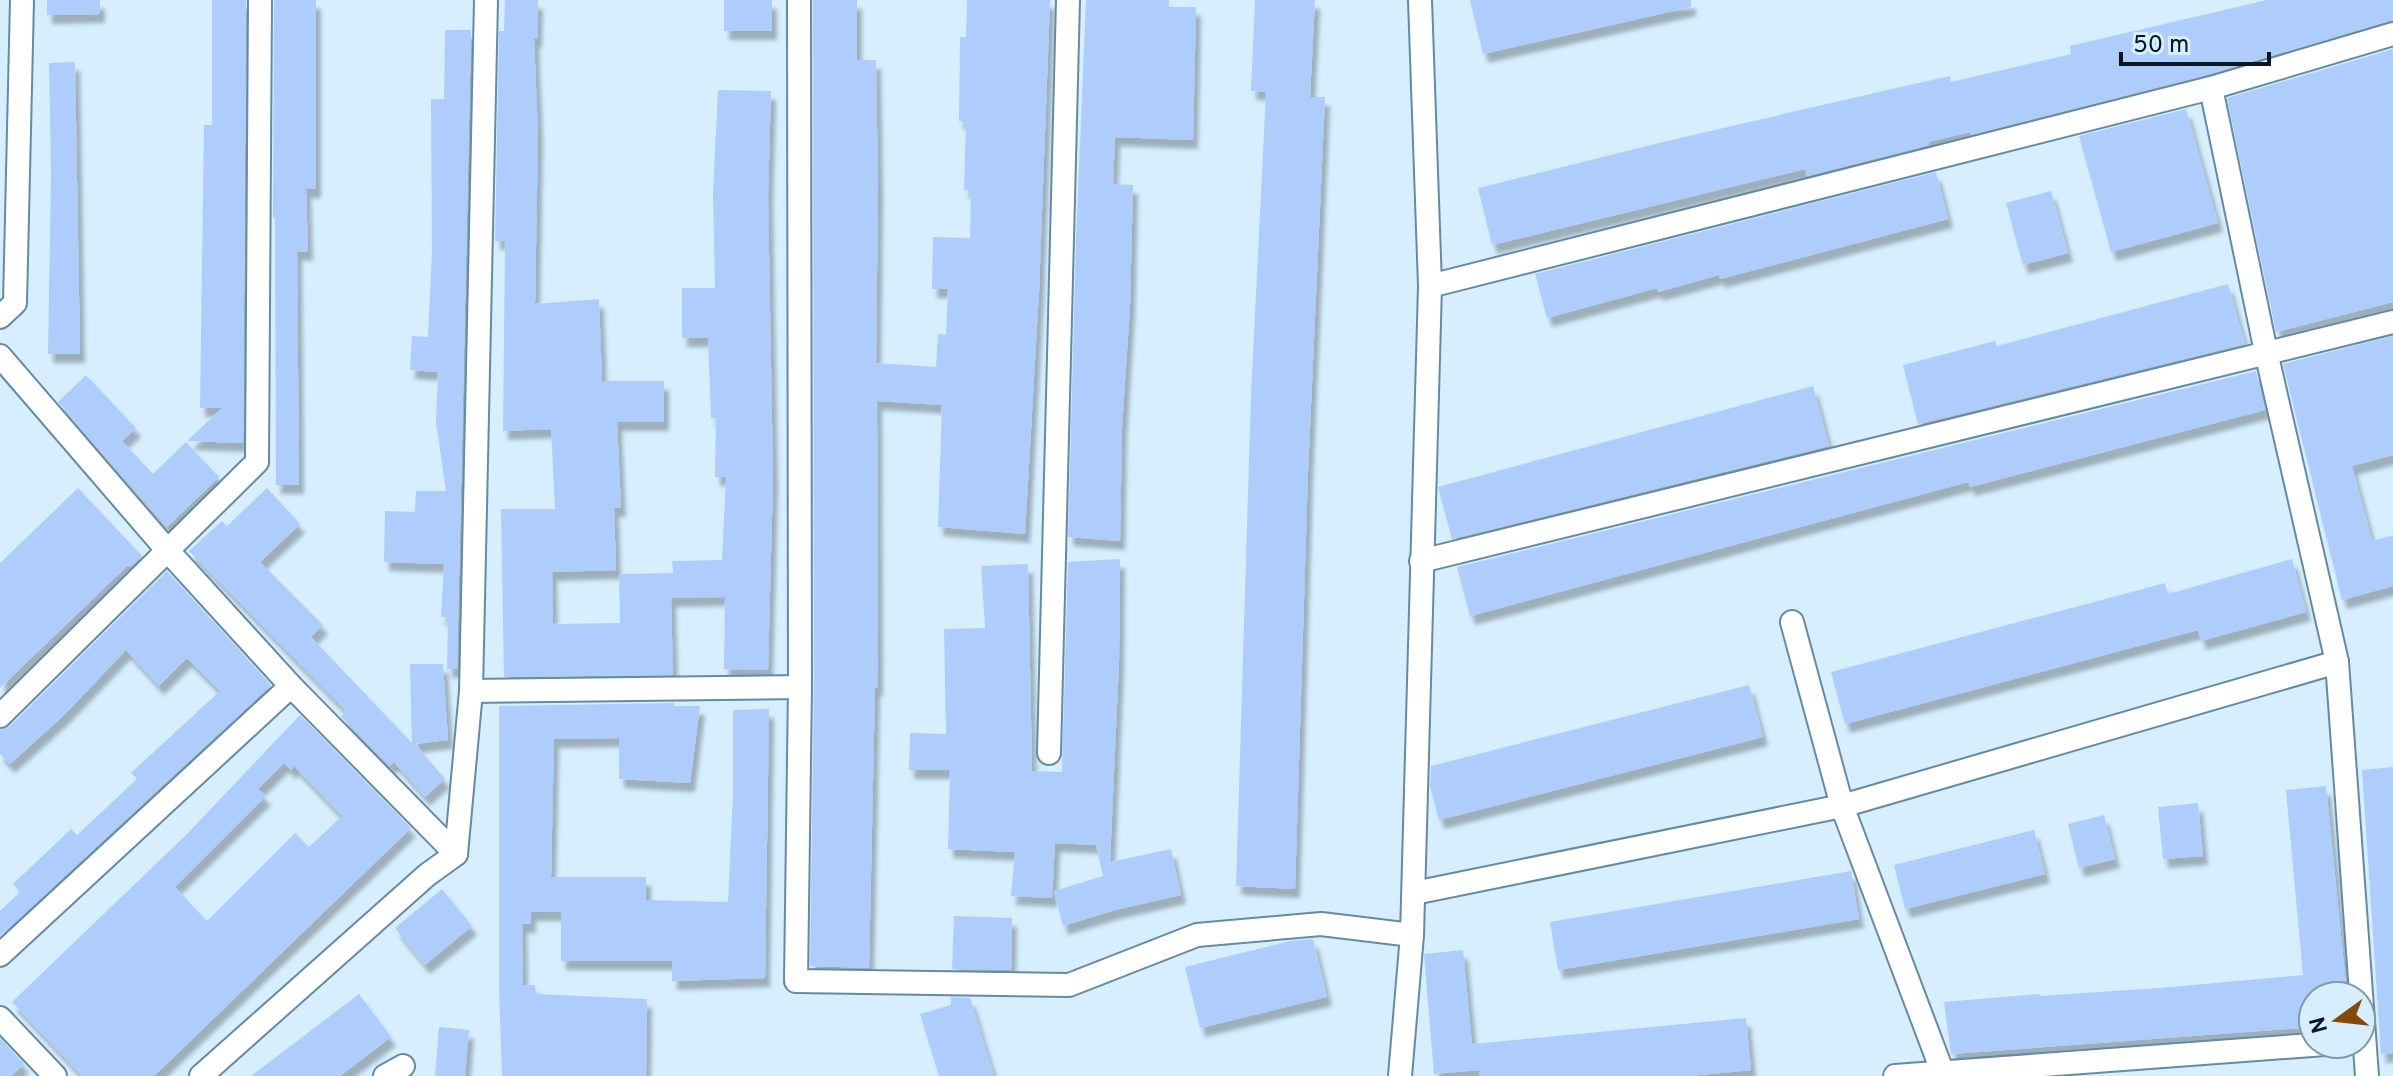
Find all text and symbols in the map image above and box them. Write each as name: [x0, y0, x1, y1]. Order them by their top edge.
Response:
scale bar: [2121, 16, 2269, 66]
text: 50 m: [2133, 31, 2189, 61]
north arrow: [2297, 980, 2377, 1060]
text: N: [2305, 1013, 2335, 1036]

